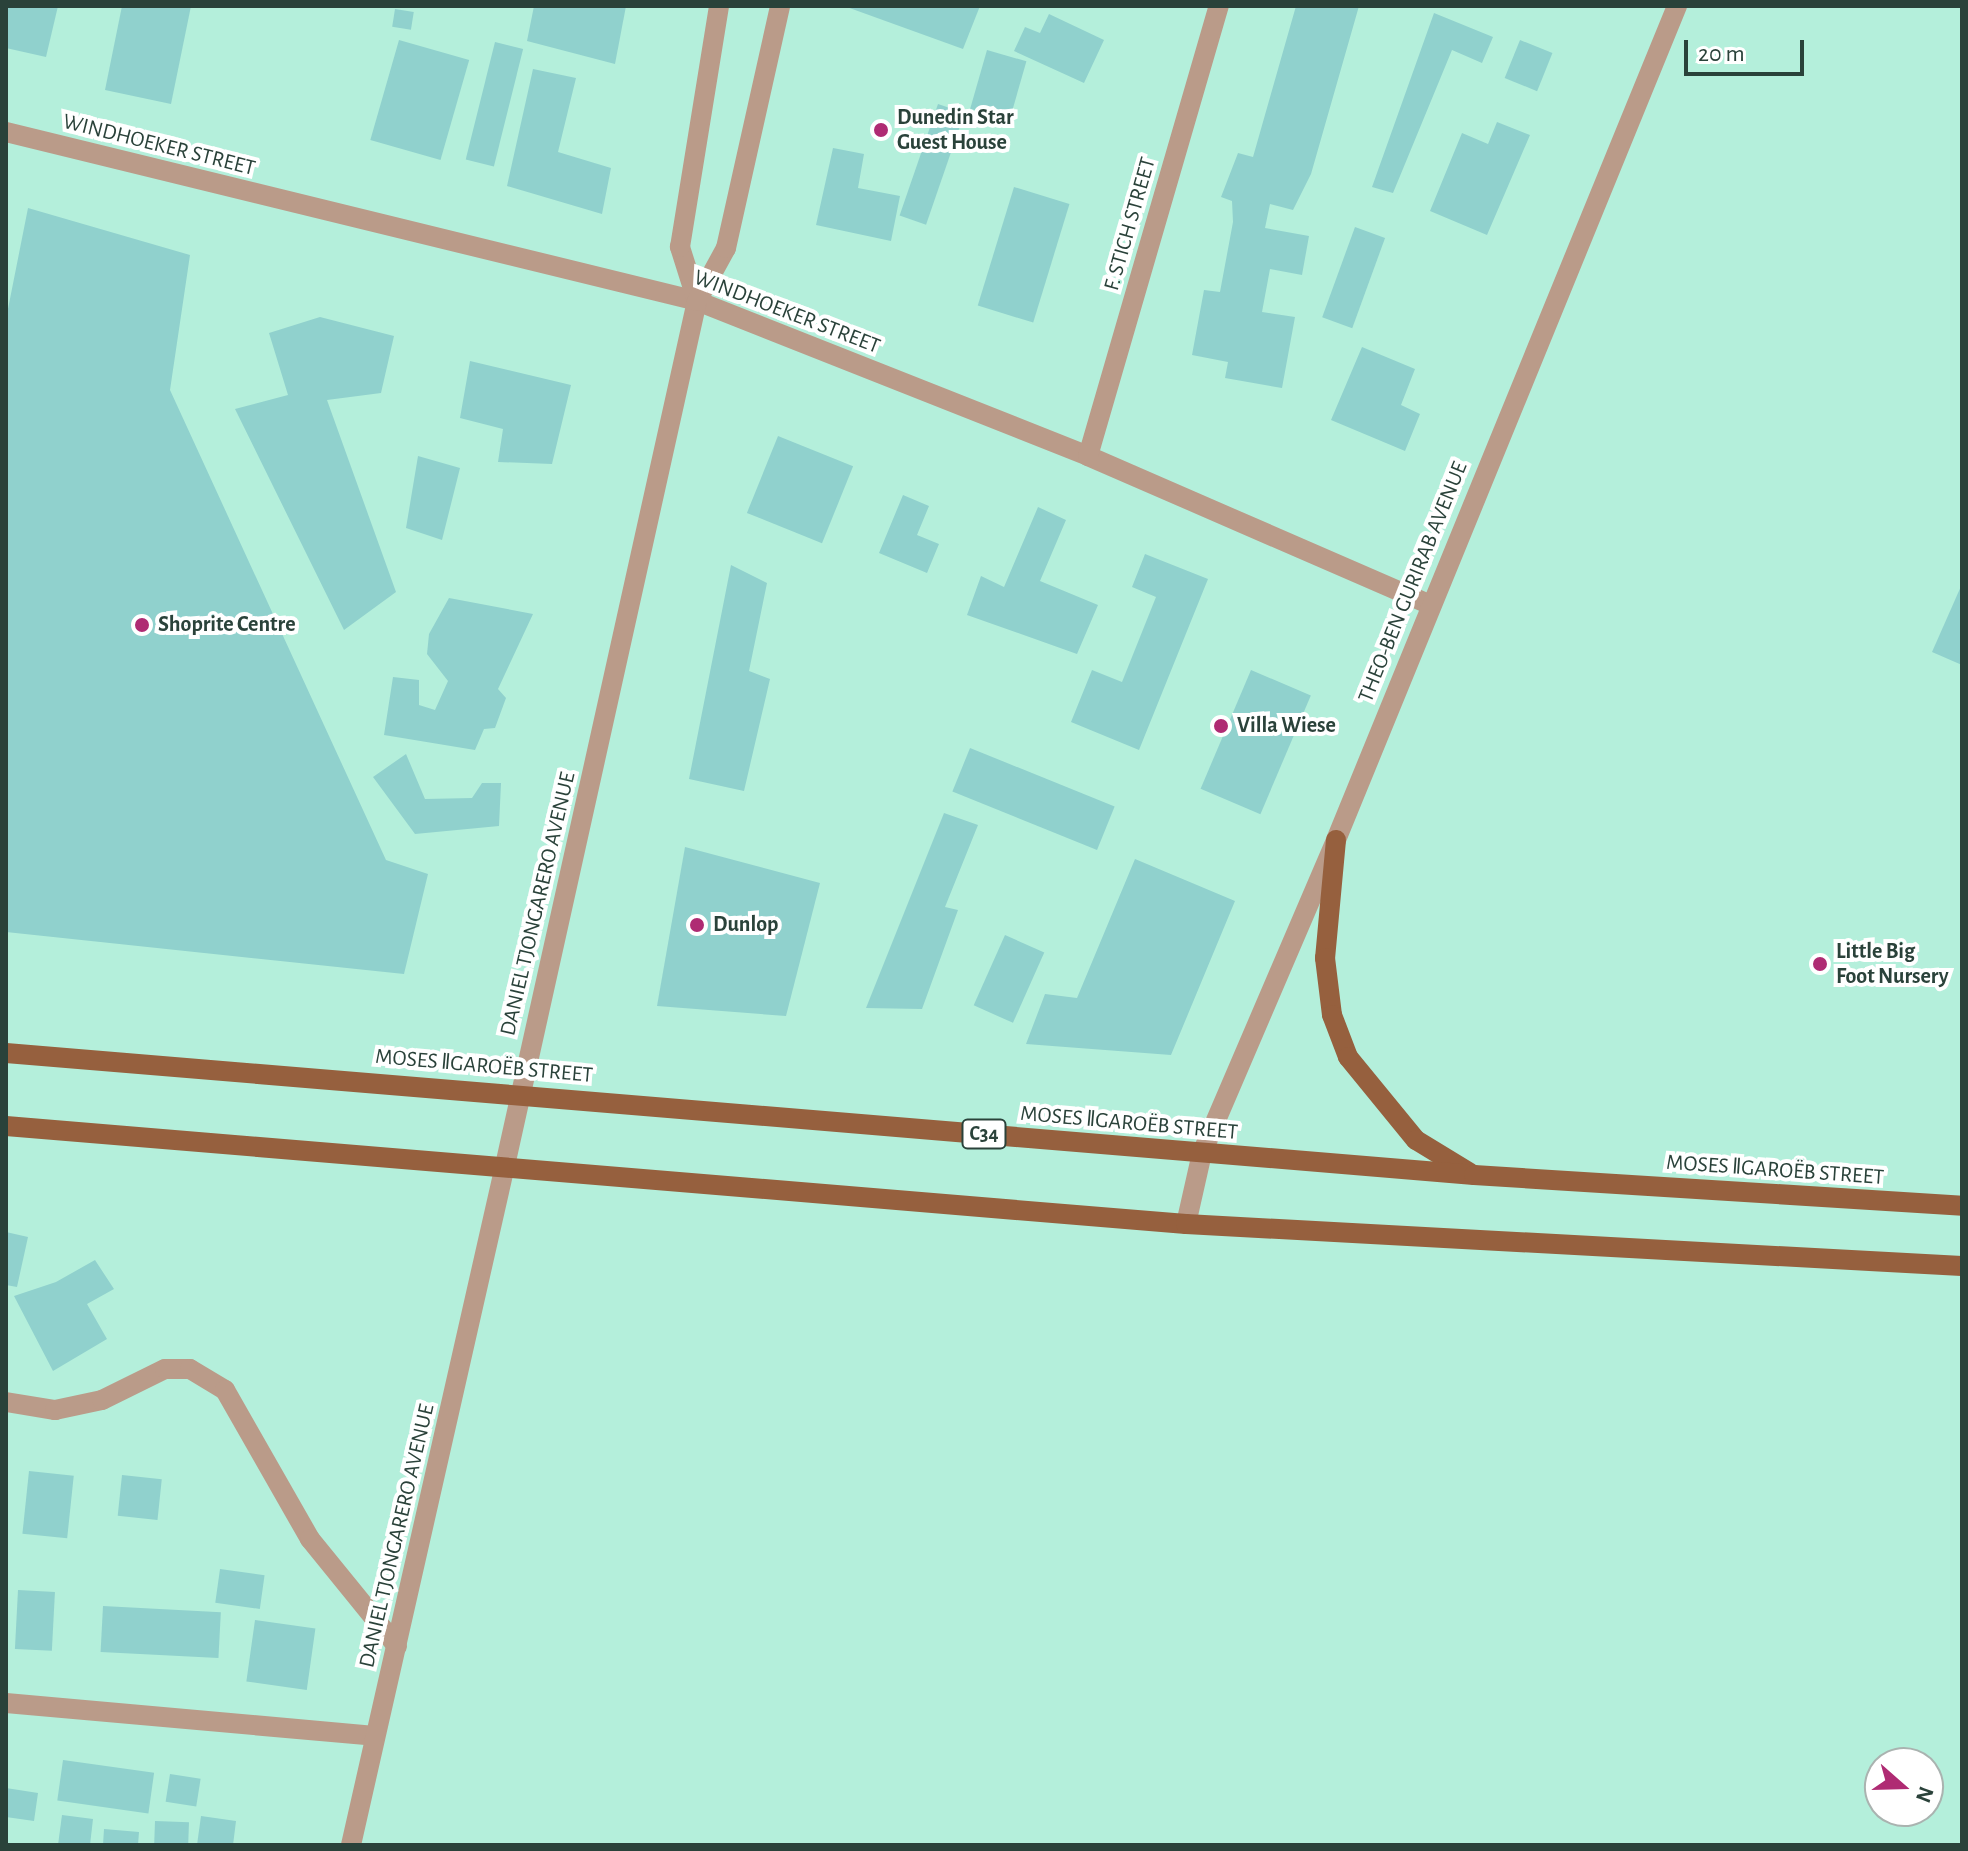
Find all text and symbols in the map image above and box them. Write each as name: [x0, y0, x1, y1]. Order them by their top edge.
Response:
scale bar: [1688, 24, 1808, 74]
text: 20 m: [1698, 42, 1745, 66]
place label: Dunedin Star Guest House: [897, 104, 1014, 156]
street label: WINDHOEKER STREET: [60, 108, 258, 182]
marker: Dunedin Star Guest House: [872, 121, 890, 139]
street label: F. STICH STREET: [1098, 154, 1162, 294]
street label: WINDHOEKER STREET: [690, 264, 884, 360]
street label: THEO-BEN GURIRAB AVENUE: [1353, 458, 1473, 706]
place label: Shoprite Centre: [158, 612, 296, 638]
marker: Shoprite Centre: [133, 616, 151, 634]
place label: Villa Wiese: [1237, 713, 1336, 739]
marker: Villa Wiese: [1212, 717, 1230, 735]
street label: DANIEL TJONGARERO AVENUE: [495, 770, 581, 1038]
place label: Dunlop: [713, 912, 778, 938]
marker: Dunlop: [688, 916, 706, 934]
place label: Little Big Foot Nursery: [1836, 938, 1948, 990]
marker: Little Big Foot Nursery: [1811, 955, 1829, 973]
street label: MOSES ǁGAROËB STREET: [374, 1043, 594, 1089]
street label: MOSES ǁGAROËB STREET: [1019, 1100, 1239, 1146]
road number: C34: [960, 1118, 1008, 1150]
street label: MOSES ǁGAROËB STREET: [1665, 1149, 1885, 1191]
street label: DANIEL TJONGARERO AVENUE: [354, 1402, 440, 1670]
north arrow: [1864, 1747, 1944, 1827]
text: N: [1912, 1784, 1938, 1805]

